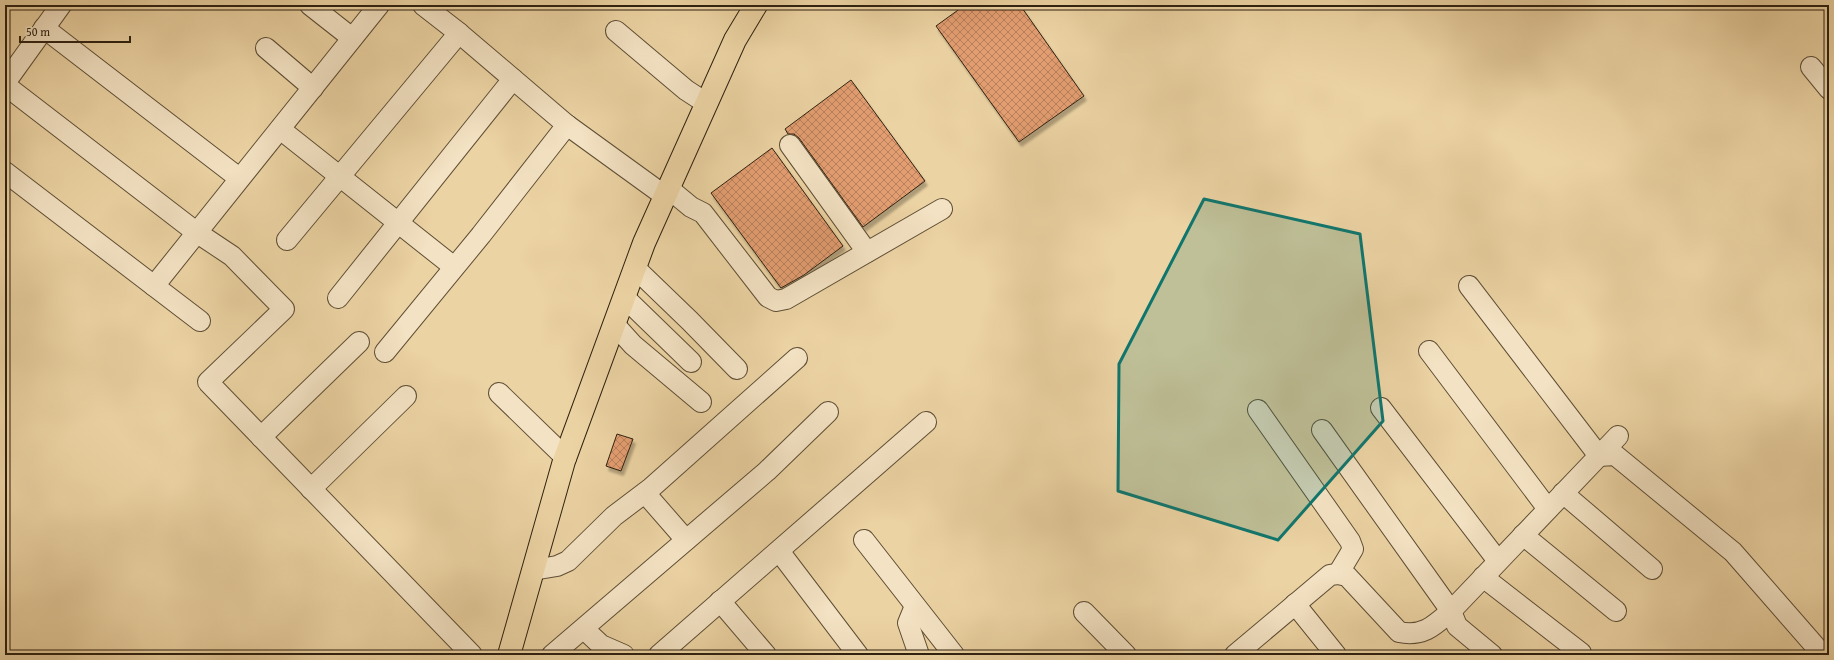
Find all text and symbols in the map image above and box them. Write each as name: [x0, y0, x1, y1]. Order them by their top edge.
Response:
scale bar: [20, 18, 130, 44]
text: 50 m: [26, 23, 50, 40]

